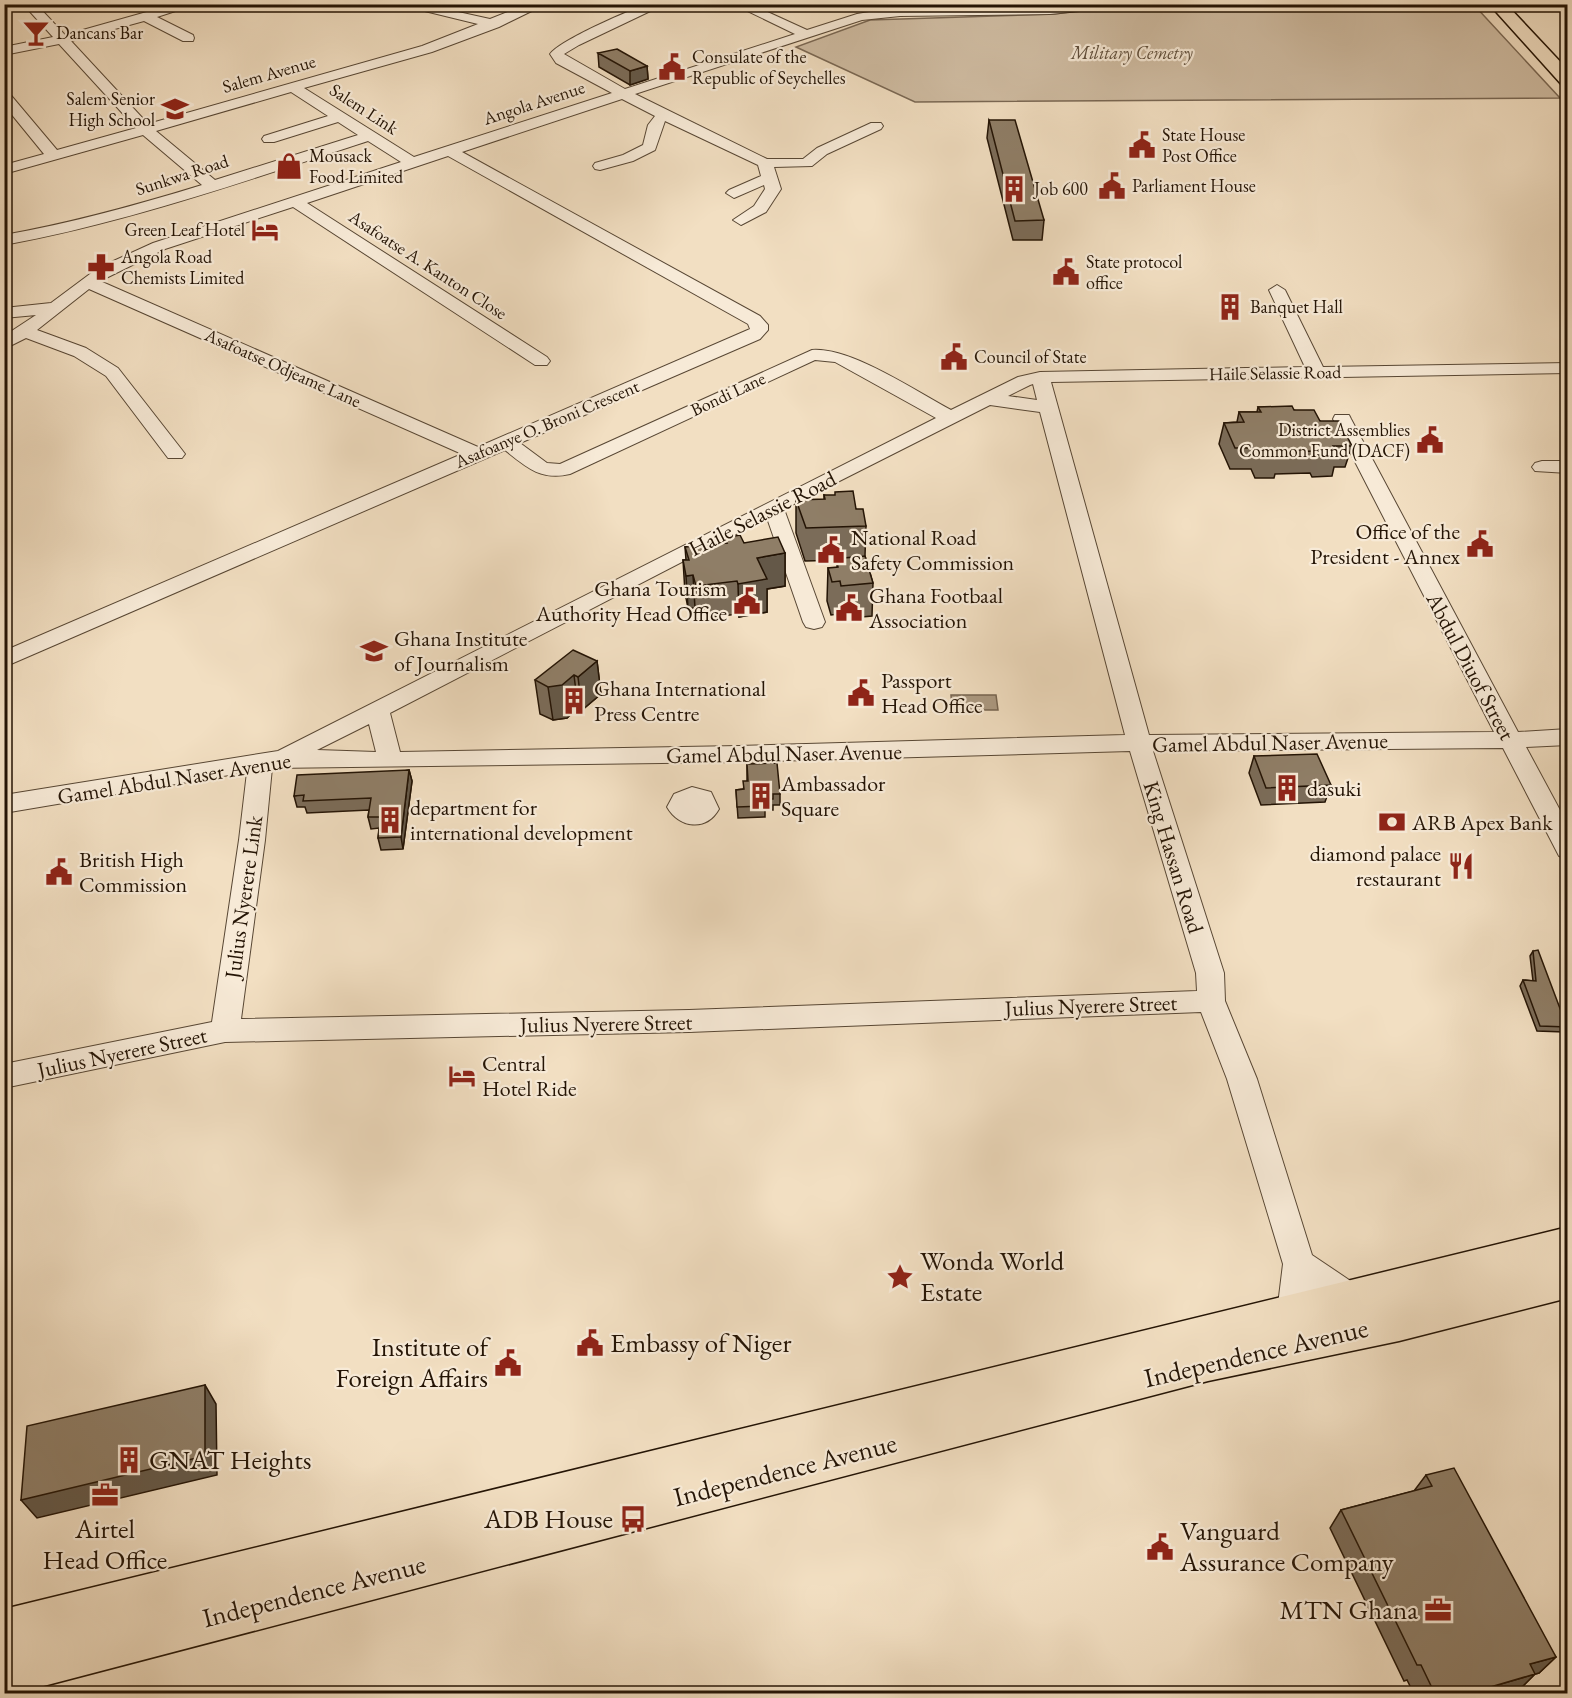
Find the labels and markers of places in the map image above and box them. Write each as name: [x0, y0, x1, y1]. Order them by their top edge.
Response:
bar icon: Dancans Bar: [21, 18, 51, 48]
place label: Dancans Bar: [56, 21, 143, 44]
place label: Consulate of the Republic of Seychelles: [692, 45, 846, 89]
public building icon: Consulate of the Republic of Seychelles: [657, 52, 687, 82]
place label: Salem Senior High School: [66, 87, 155, 131]
school or university icon: Salem Senior High School: [160, 94, 190, 124]
place label: State House Post Office: [1162, 123, 1245, 167]
public building icon: State House Post Office: [1127, 130, 1157, 160]
place label: Mousack Food Limited: [309, 144, 404, 188]
shop icon: Mousack Food Limited: [274, 151, 304, 181]
public building icon: Parliament House: [1097, 171, 1127, 201]
building icon: Job 600: [999, 174, 1029, 204]
place label: Parliament House: [1132, 174, 1256, 197]
place label: Job 600: [1032, 177, 1088, 200]
hotel icon: Green Leaf Hotel: [250, 215, 280, 245]
place label: Green Leaf Hotel: [124, 218, 245, 241]
place label: Angola Road Chemists Limited: [120, 245, 245, 289]
place label: State protocol office: [1086, 250, 1182, 294]
pharmacy icon: Angola Road Chemists Limited: [86, 252, 116, 282]
public building icon: State protocol office: [1051, 257, 1081, 287]
building icon: Banquet Hall: [1215, 292, 1245, 322]
place label: Banquet Hall: [1250, 295, 1343, 318]
public building icon: Council of State: [939, 342, 969, 372]
place label: Council of State: [974, 345, 1086, 368]
place label: District Assemblies Common Fund (DACF): [1239, 418, 1410, 462]
public building icon: District Assemblies Common Fund (DACF): [1415, 425, 1445, 455]
place label: Office of the President - Annex: [1310, 517, 1461, 571]
place label: National Road Safety Commission: [851, 523, 1015, 577]
public building icon: Office of the President - Annex: [1465, 529, 1495, 559]
public building icon: National Road Safety Commission: [816, 535, 846, 565]
place label: Ghana Tourism Authority Head Office: [535, 574, 727, 628]
place label: Ghana Footbaal Association: [868, 581, 1003, 635]
public building icon: Ghana Tourism Authority Head Office: [732, 586, 762, 616]
public building icon: Ghana Footbaal Association: [834, 593, 864, 623]
place label: Ghana Institute of Journalism: [394, 624, 528, 678]
school or university icon: Ghana Institute of Journalism: [359, 636, 389, 666]
place label: Passport Head Office: [881, 666, 983, 720]
place label: Ghana International Press Centre: [594, 674, 766, 728]
public building icon: Passport Head Office: [846, 678, 876, 708]
building icon: Ghana International Press Centre: [559, 686, 589, 716]
place label: Ambassador Square: [780, 769, 886, 823]
building icon: dasuki: [1272, 773, 1302, 803]
place label: dasuki: [1307, 774, 1361, 803]
building icon: Ambassador Square: [746, 781, 776, 811]
place label: department for international development: [410, 793, 633, 847]
building icon: department for international development: [375, 805, 405, 835]
bank icon: ARB Apex Bank: [1377, 807, 1407, 837]
place label: ARB Apex Bank: [1411, 808, 1553, 837]
place label: diamond palace restaurant: [1310, 839, 1441, 893]
place label: British High Commission: [79, 845, 188, 899]
restaurant icon: diamond palace restaurant: [1446, 851, 1476, 881]
public building icon: British High Commission: [44, 857, 74, 887]
place label: Central Hotel Ride: [482, 1049, 577, 1103]
hotel icon: Central Hotel Ride: [447, 1061, 477, 1091]
place label: Wonda World Estate: [920, 1243, 1064, 1309]
place icon: Wonda World Estate: [885, 1262, 915, 1292]
place label: Embassy of Niger: [610, 1325, 791, 1360]
public building icon: Embassy of Niger: [575, 1328, 605, 1358]
place label: Institute of Foreign Affairs: [335, 1329, 491, 1395]
public building icon: Institute of Foreign Affairs: [493, 1348, 523, 1378]
place label: GNAT Heights: [149, 1442, 312, 1477]
building icon: GNAT Heights: [114, 1445, 144, 1475]
office icon: Airtel Head Office: [90, 1480, 120, 1510]
place label: ADB House: [483, 1501, 613, 1536]
bus stop icon: ADB House: [618, 1504, 648, 1534]
place label: Airtel Head Office: [43, 1511, 167, 1577]
place label: Vanguard Assurance Company: [1179, 1513, 1394, 1579]
public building icon: Vanguard Assurance Company: [1145, 1532, 1175, 1562]
place label: MTN Ghana: [1279, 1592, 1418, 1627]
office icon: MTN Ghana: [1423, 1595, 1453, 1625]

